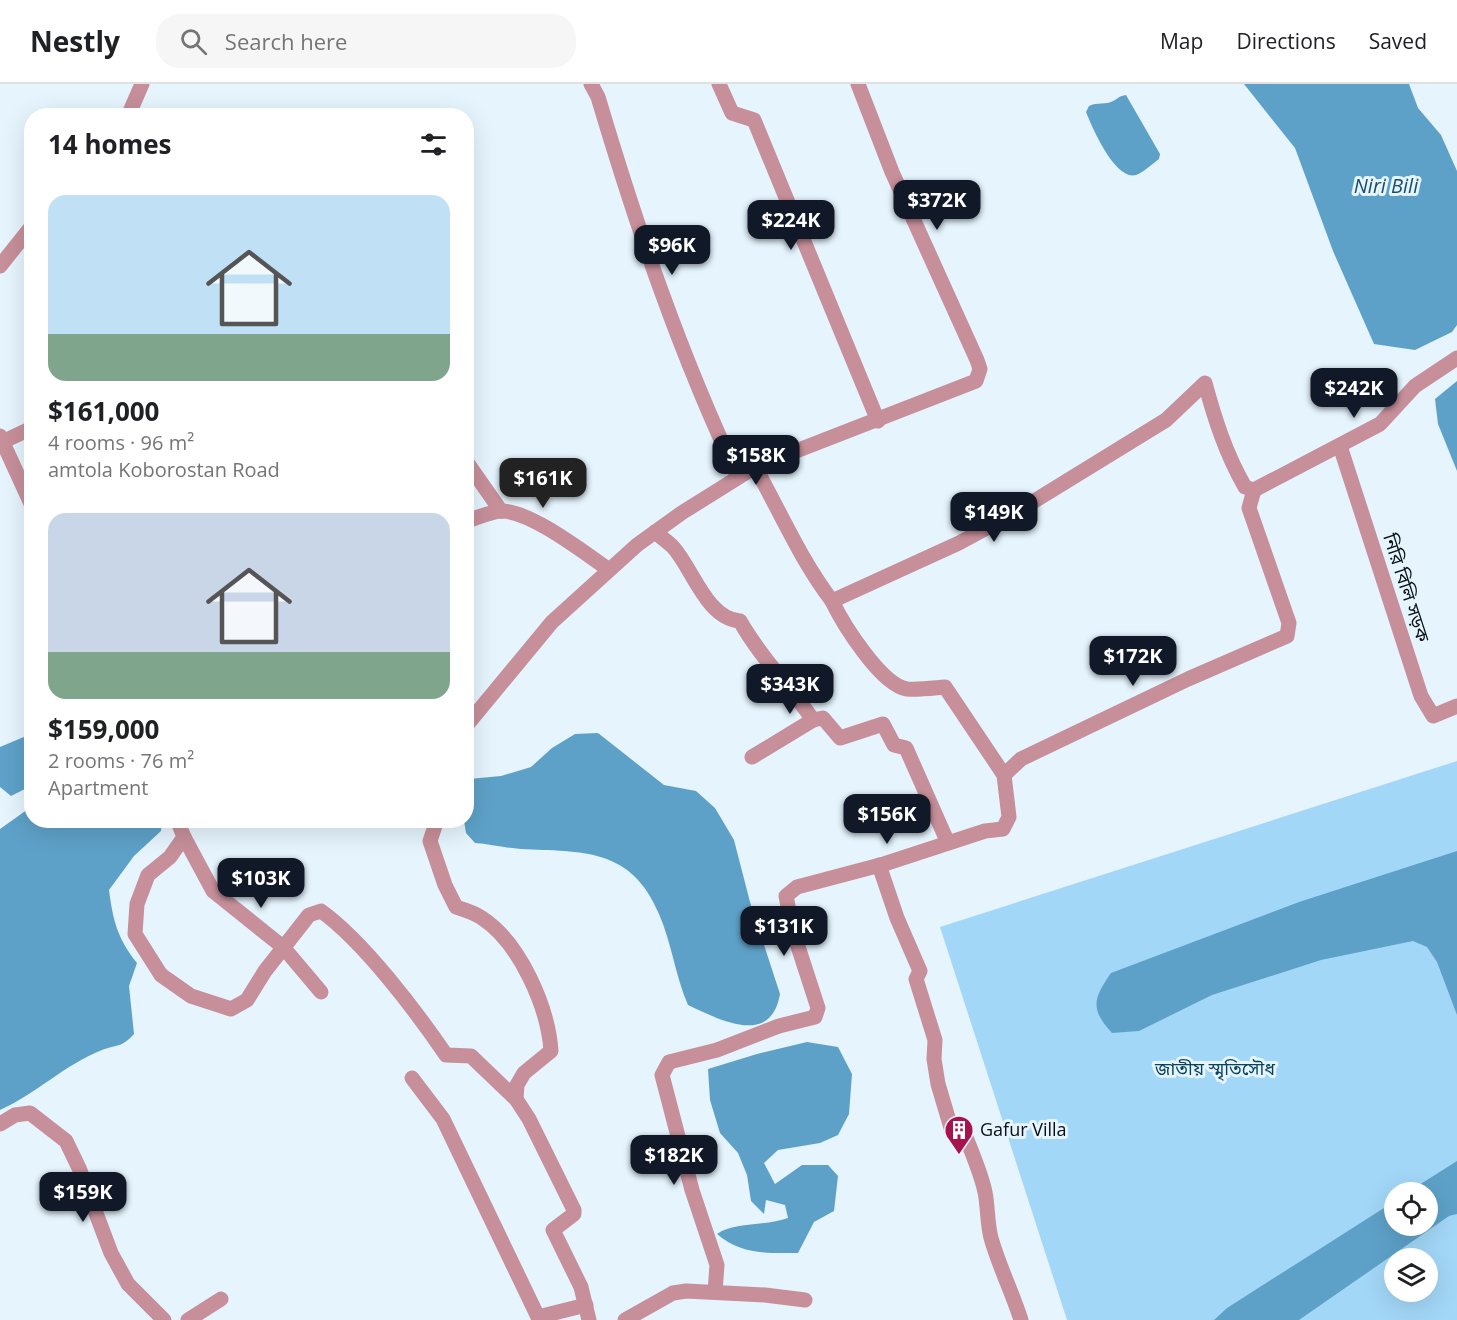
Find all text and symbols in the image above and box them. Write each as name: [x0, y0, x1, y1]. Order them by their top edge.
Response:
search box: [156, 14, 576, 68]
text: Nestly: [30, 22, 120, 60]
icon: search: [177, 25, 210, 58]
text: Search here: [225, 26, 347, 56]
text: Map: [1160, 27, 1203, 55]
text: Directions: [1236, 27, 1336, 55]
text: Saved: [1369, 27, 1427, 55]
text: 14 homes: [48, 126, 172, 162]
icon: filters: [417, 128, 450, 161]
water label: Niri Bili: [1354, 172, 1419, 199]
pin: $372K: [895, 180, 979, 231]
text: $372K: [907, 186, 967, 213]
pin: $224K: [749, 200, 833, 251]
text: $224K: [761, 206, 821, 233]
pin: $96K: [636, 225, 708, 276]
text: $96K: [648, 231, 696, 258]
icon: home: [195, 234, 303, 342]
pin: $242K: [1312, 368, 1396, 419]
text: $242K: [1324, 374, 1384, 401]
text: $161,000: [48, 393, 159, 429]
text: 4 rooms · 96 m²: [48, 429, 194, 456]
pin: $158K: [714, 435, 798, 486]
text: $158K: [726, 441, 786, 468]
text: amtola Koborostan Road: [48, 456, 280, 483]
pin: $161K: [501, 458, 585, 509]
text: $161K: [513, 464, 573, 491]
pin: $149K: [952, 492, 1036, 543]
text: $149K: [964, 498, 1024, 525]
street label: নিরি বিলি সড়ক: [1378, 530, 1436, 645]
icon: home: [195, 552, 303, 660]
pin: $172K: [1091, 636, 1175, 687]
text: $172K: [1103, 642, 1163, 669]
pin: $343K: [748, 664, 832, 715]
text: $343K: [760, 670, 820, 697]
text: $159,000: [48, 711, 159, 747]
text: 2 rooms · 76 m²: [48, 747, 194, 774]
text: Apartment: [48, 774, 148, 801]
pin: $156K: [845, 794, 929, 845]
text: $156K: [857, 800, 917, 827]
pin: $103K: [219, 858, 303, 909]
text: $103K: [231, 864, 291, 891]
pin: $131K: [742, 906, 826, 957]
text: $131K: [754, 912, 814, 939]
park label: জাতীয় স্মৃতিসৌধ: [1154, 1056, 1275, 1081]
building icon: Gafur Villa: [943, 1114, 975, 1156]
place label: Gafur Villa: [980, 1117, 1067, 1141]
pin: $182K: [632, 1135, 716, 1186]
text: $182K: [644, 1141, 704, 1168]
pin: $159K: [41, 1172, 125, 1223]
text: $159K: [53, 1178, 113, 1205]
map controls: [1384, 1182, 1438, 1302]
button: locate: [1384, 1182, 1438, 1236]
button: layers: [1384, 1248, 1438, 1302]

